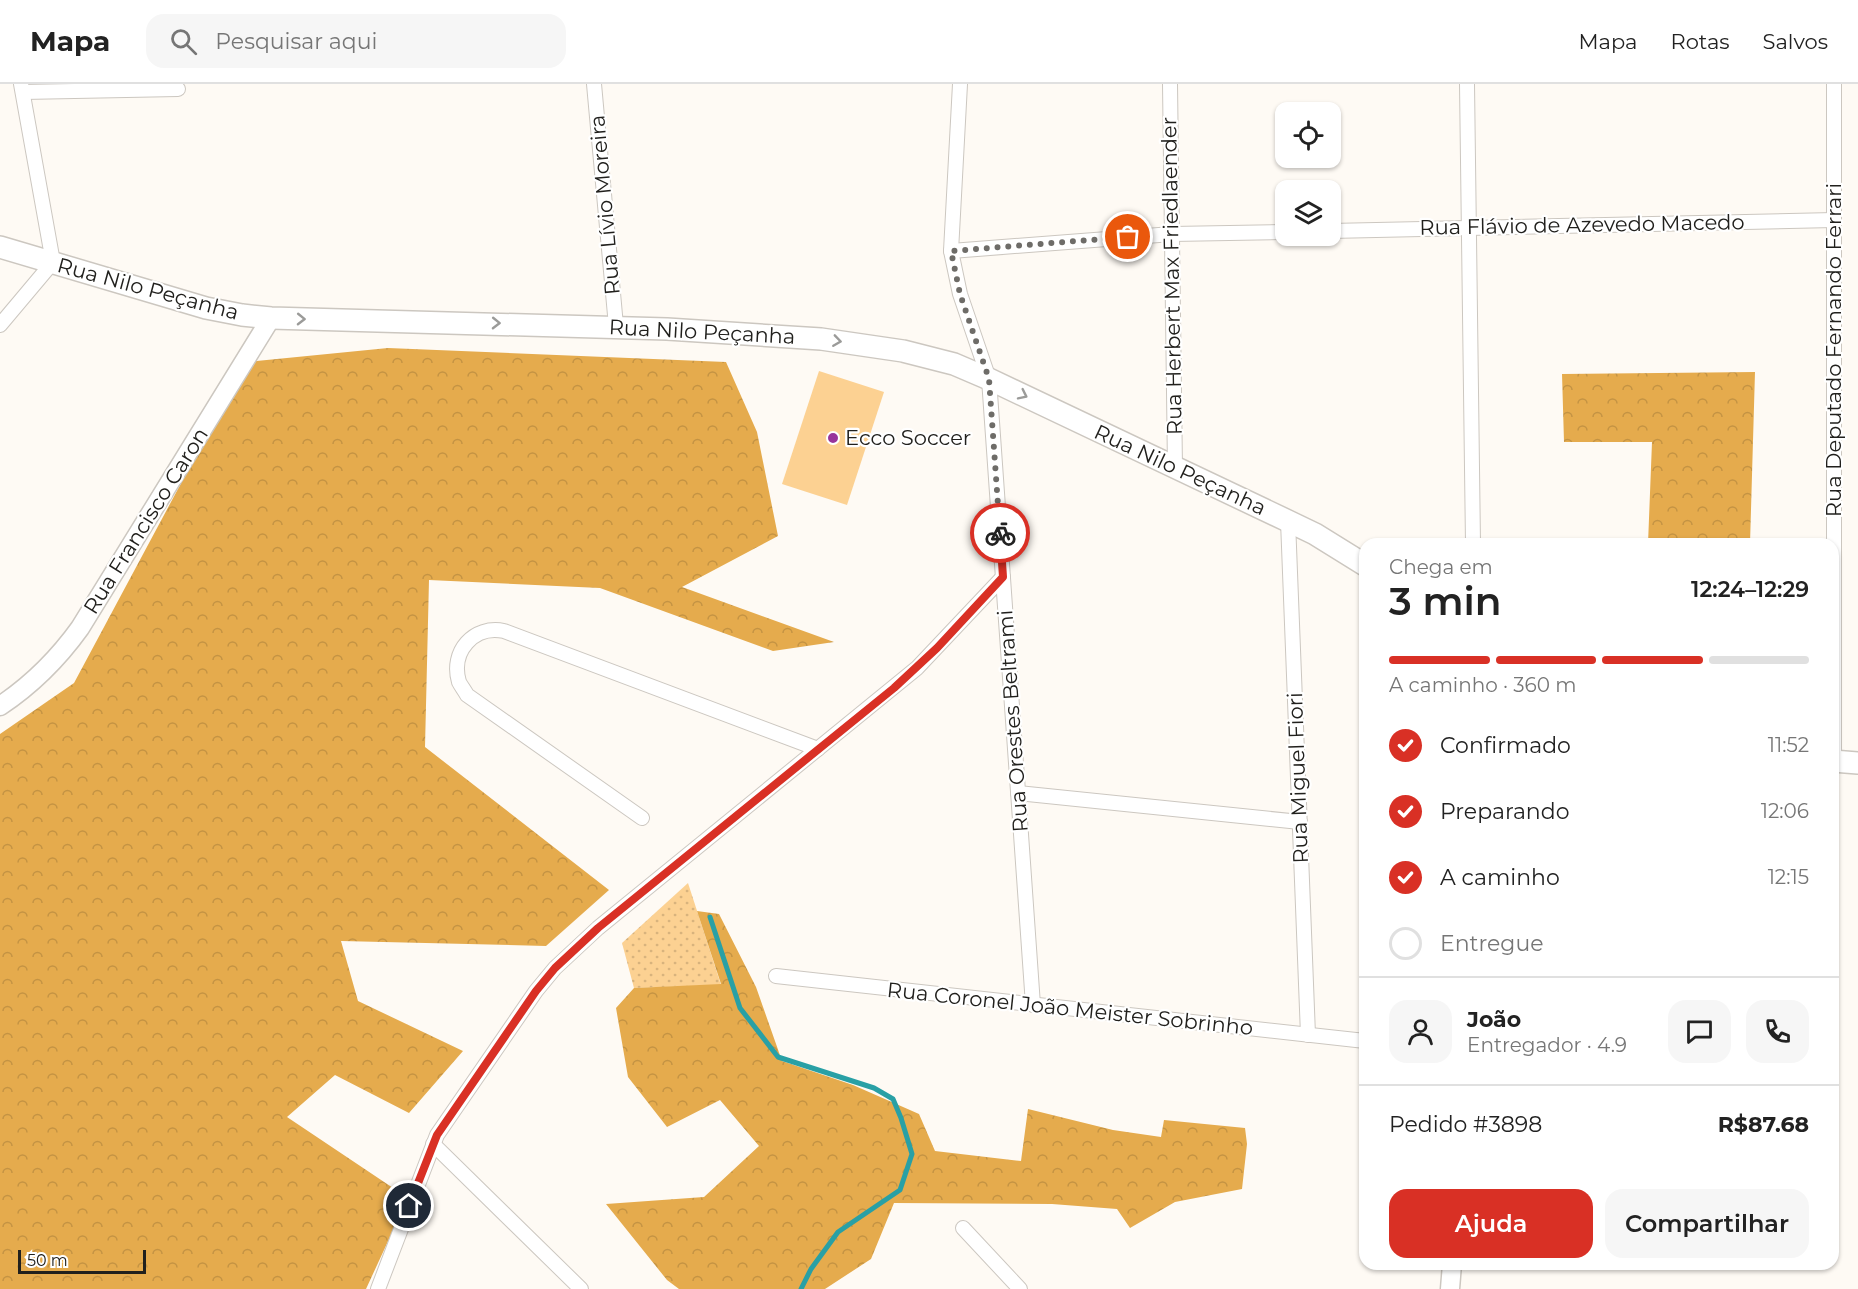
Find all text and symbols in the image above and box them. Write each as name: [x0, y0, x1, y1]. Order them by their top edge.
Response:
search box: [146, 14, 566, 68]
text: Mapa: [30, 24, 110, 58]
icon: search: [167, 25, 200, 58]
text: Pesquisar aqui: [215, 28, 377, 55]
text: Mapa: [1578, 29, 1637, 54]
text: Rotas: [1670, 29, 1730, 54]
text: Salvos: [1763, 29, 1828, 54]
map controls: [1275, 102, 1341, 246]
button: locate: [1275, 102, 1341, 168]
street label: Rua Lívio Moreira: [584, 114, 625, 296]
street label: Rua Herbert Max Friedlaender: [1156, 117, 1187, 435]
button: layers: [1275, 180, 1341, 246]
street label: Rua Deputado Fernando Ferrari: [1821, 183, 1846, 517]
street label: Rua Flávio de Azevedo Macedo: [1419, 209, 1745, 240]
pin: [1102, 211, 1153, 262]
icon: bag: [1111, 220, 1144, 253]
street label: Rua Nilo Peçanha: [55, 252, 242, 325]
one-way arrow: [296, 313, 305, 325]
street label: Rua Nilo Peçanha: [608, 314, 796, 349]
one-way arrow: [491, 317, 500, 330]
one-way arrow: [832, 335, 842, 347]
one-way arrow: [1016, 388, 1027, 399]
street label: Rua Nilo Peçanha: [1090, 419, 1270, 520]
street label: Rua Francisco Caron: [78, 423, 213, 618]
place label: Ecco Soccer: [845, 425, 971, 450]
marker: Ecco Soccer: [826, 431, 840, 445]
courier: [970, 503, 1030, 563]
icon: bike: [984, 517, 1017, 550]
text: Chega em: [1389, 555, 1493, 579]
text: 12:24–12:29: [1691, 576, 1809, 603]
text: 3 min: [1389, 577, 1502, 625]
street label: Rua Orestes Beltrami: [992, 609, 1033, 833]
text: A caminho · 360 m: [1389, 673, 1577, 697]
street label: Rua Miguel Fiori: [1282, 692, 1313, 864]
icon: check: [1389, 729, 1422, 762]
text: Confirmado: [1440, 732, 1571, 759]
text: 11:52: [1768, 733, 1809, 757]
icon: check: [1389, 795, 1422, 828]
text: Preparando: [1440, 798, 1569, 825]
text: 12:06: [1761, 799, 1809, 823]
icon: check: [1389, 861, 1422, 894]
text: A caminho: [1440, 864, 1560, 891]
text: 12:15: [1768, 865, 1809, 889]
text: Entregue: [1440, 930, 1544, 957]
street label: Rua Coronel João Meister Sobrinho: [886, 977, 1254, 1040]
button: person: [1389, 1000, 1452, 1063]
button: chat: [1668, 1000, 1731, 1063]
button: phone: [1746, 1000, 1809, 1063]
text: João: [1467, 1006, 1521, 1033]
text: Entregador · 4.9: [1467, 1033, 1627, 1057]
text: Pedido #3898: [1389, 1111, 1542, 1138]
text: R$87.68: [1718, 1111, 1809, 1138]
pin: [383, 1180, 434, 1231]
icon: home: [392, 1189, 425, 1222]
button: Ajuda: [1389, 1189, 1593, 1258]
button: Compartilhar: [1605, 1189, 1809, 1258]
scale bar: [18, 1247, 146, 1274]
text: 50 m: [27, 1251, 68, 1270]

